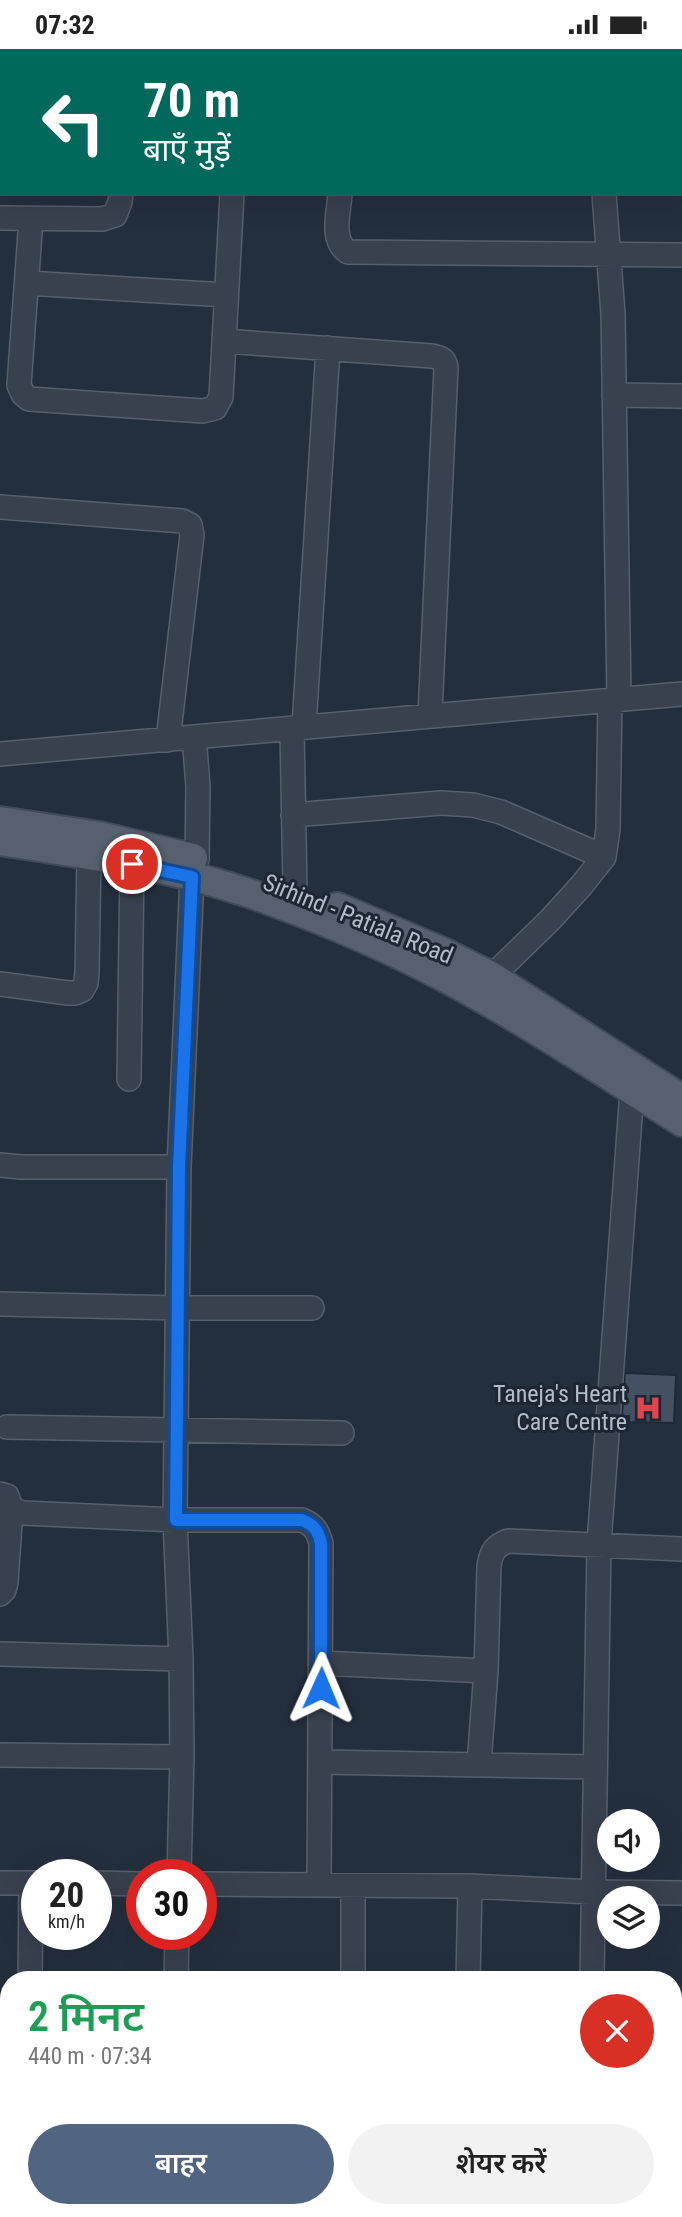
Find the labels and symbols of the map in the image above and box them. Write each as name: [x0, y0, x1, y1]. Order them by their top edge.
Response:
pin: [102, 834, 162, 894]
street label: Sirhind - Patiala Road: [259, 868, 457, 970]
place label: Taneja's Heart Care Centre: [493, 1380, 627, 1436]
hospital icon: Taneja's Heart Care Centre: [633, 1393, 663, 1423]
position arrow: [284, 1651, 358, 1725]
speed limit sign: 30: [126, 1859, 217, 1950]

